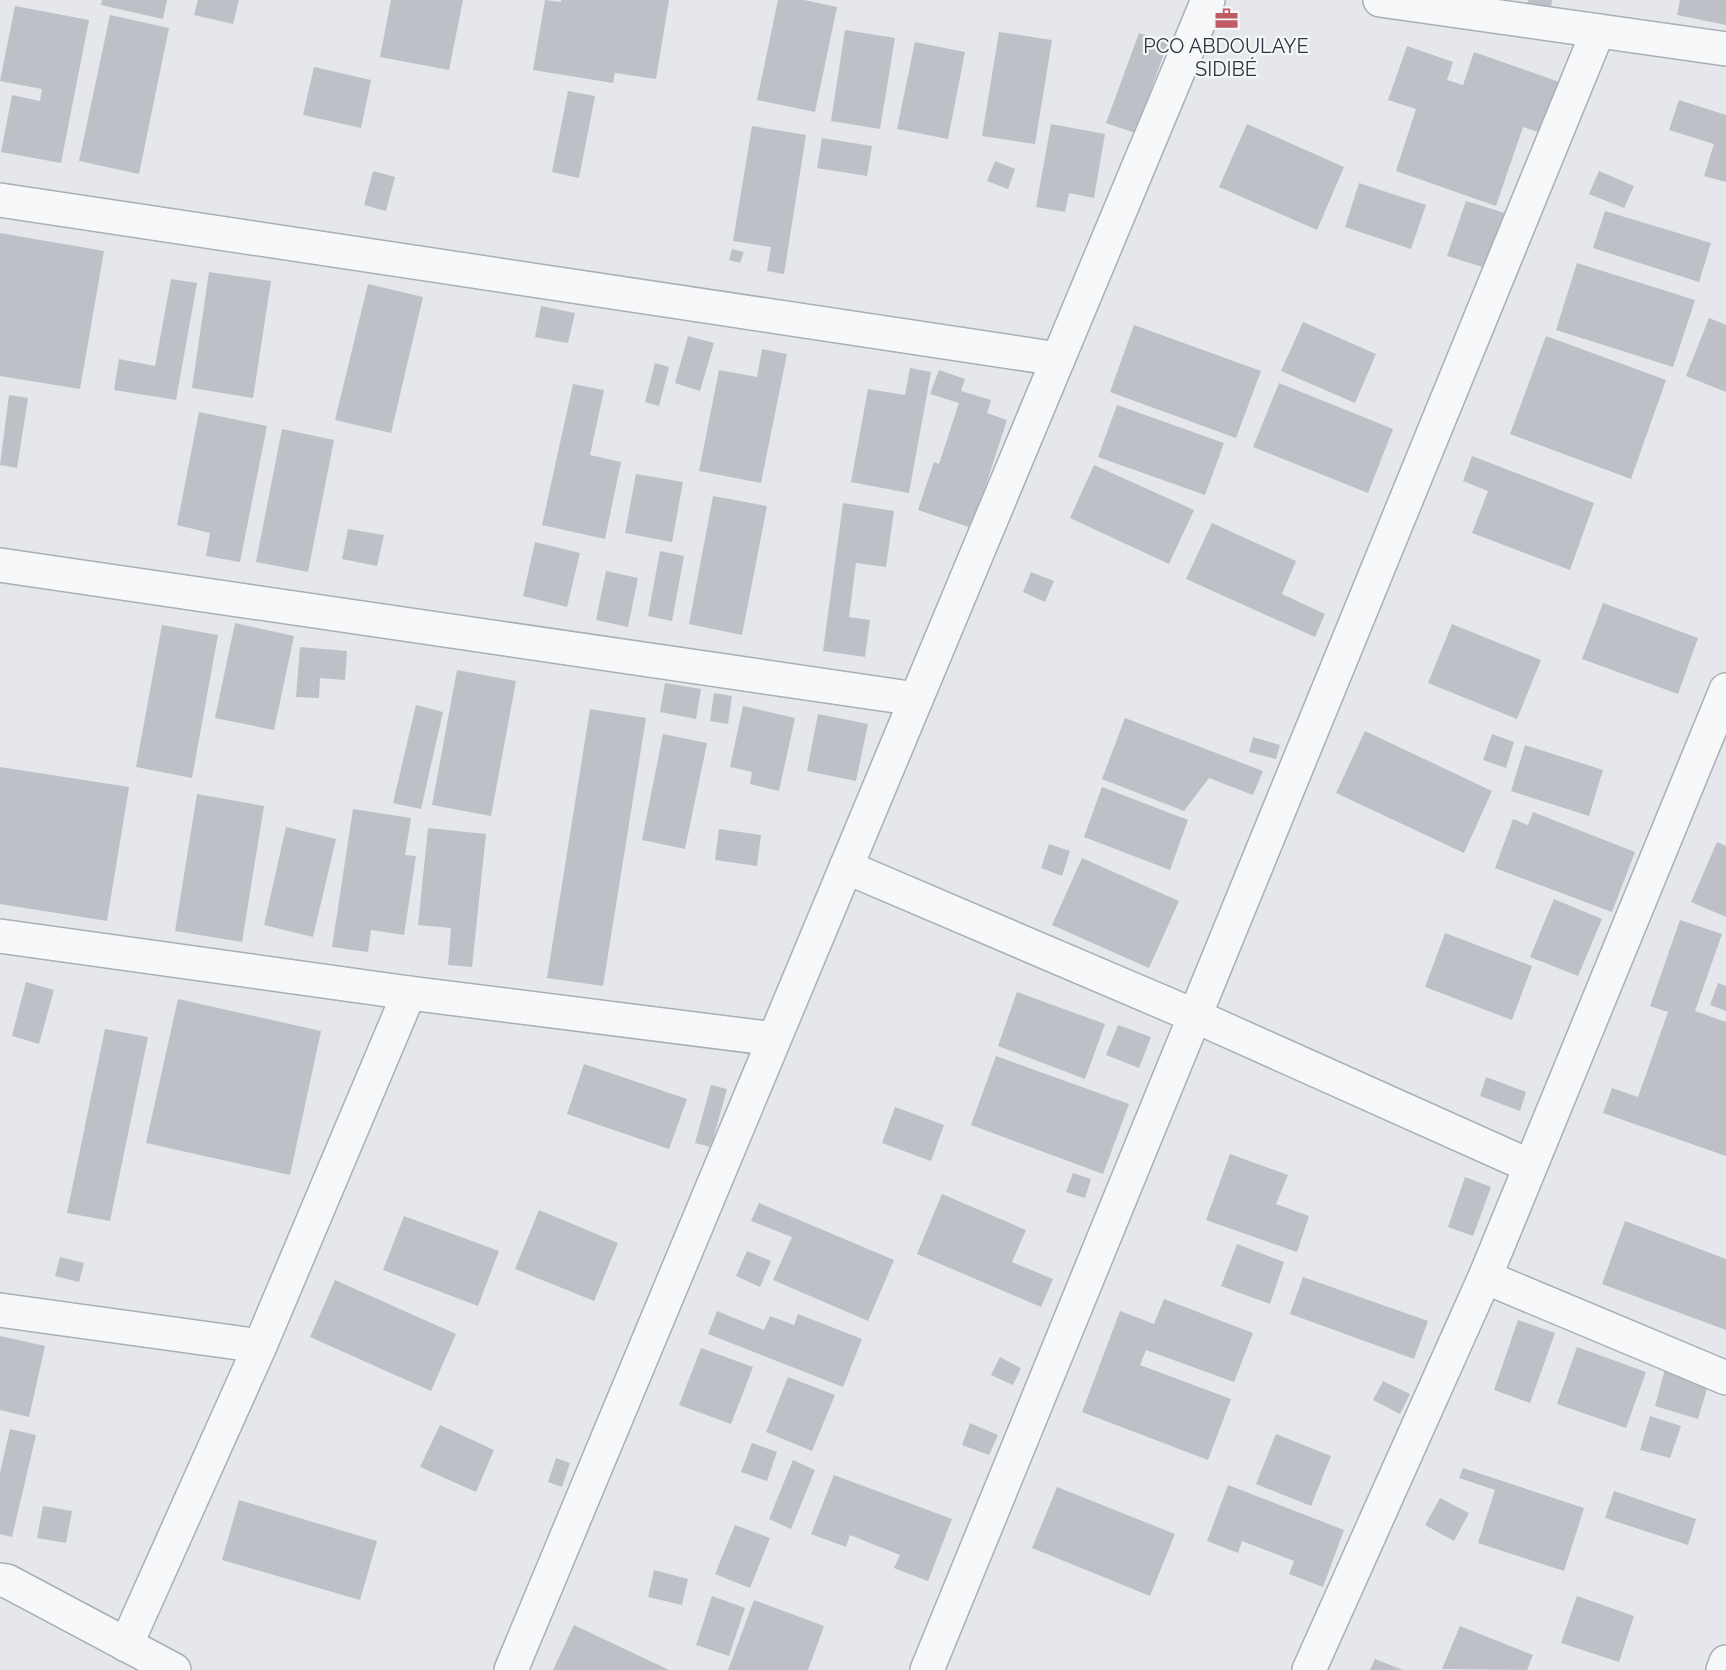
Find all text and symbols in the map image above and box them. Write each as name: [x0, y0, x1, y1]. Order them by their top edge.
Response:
office icon: PCO ABDOULAYE SIDIBÉ: [1213, 5, 1239, 31]
place label: PCO ABDOULAYE SIDIBÉ: [1143, 34, 1309, 81]

